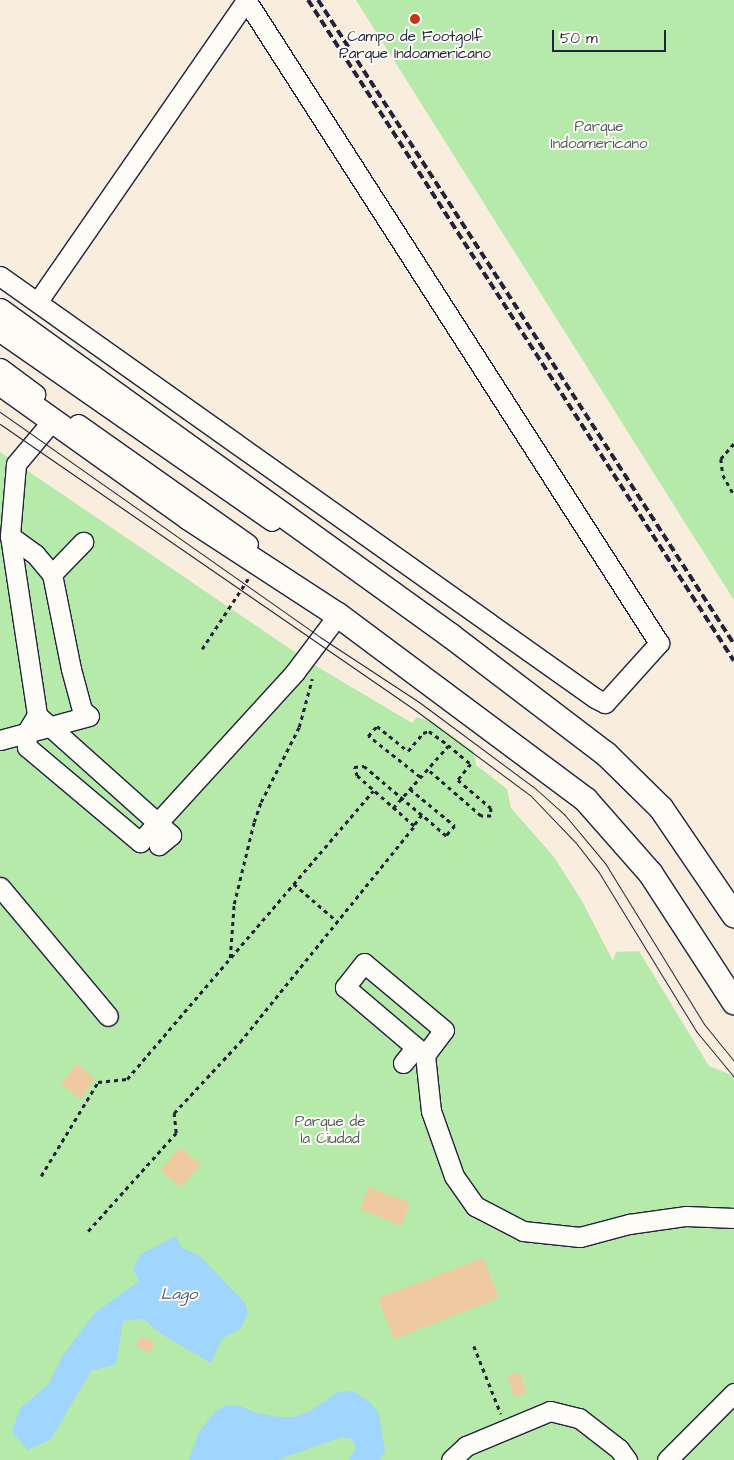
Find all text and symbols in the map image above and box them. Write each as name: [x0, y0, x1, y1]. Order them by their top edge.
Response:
marker: Campo de Footgolf Parque Indoamericano: [409, 13, 421, 25]
scale bar: [554, 20, 668, 52]
place label: Campo de Footgolf Parque Indoamericano: [339, 27, 491, 62]
text: 50 m: [560, 28, 598, 49]
park label: Parque Indoamericano: [551, 117, 647, 152]
park label: Parque de la Ciudad: [295, 1112, 365, 1147]
water label: Lago: [161, 1284, 197, 1304]

